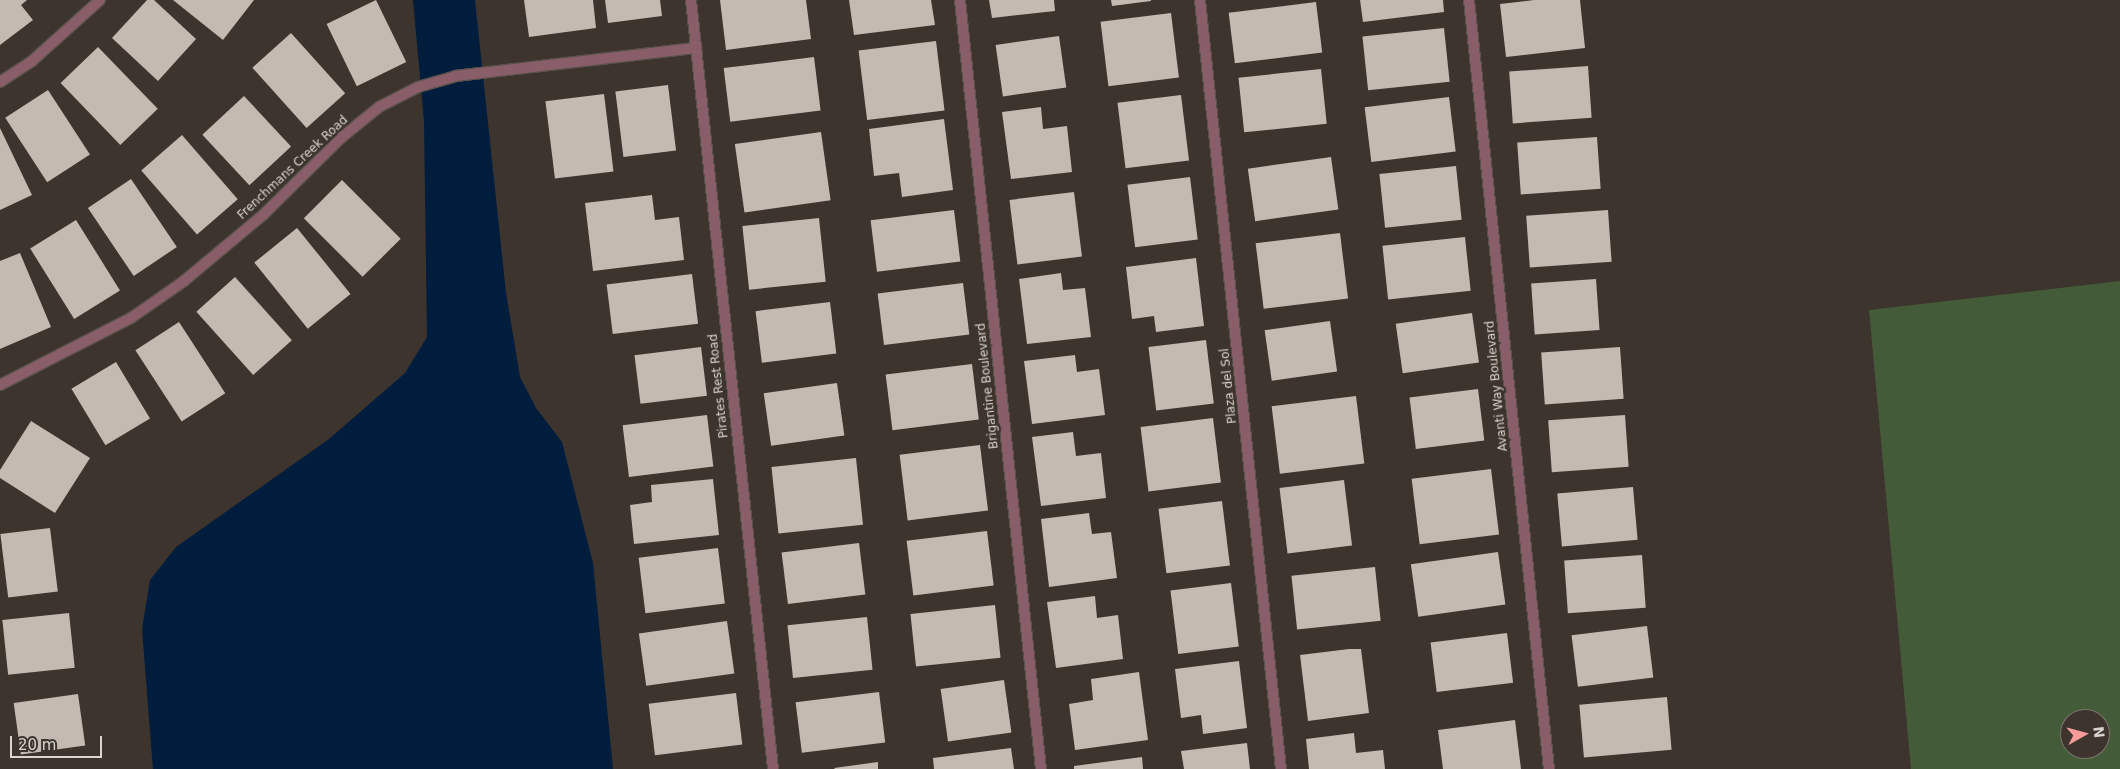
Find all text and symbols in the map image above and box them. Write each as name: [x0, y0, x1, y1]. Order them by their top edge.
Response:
street label: Frenchmans Creek Road: [235, 113, 351, 223]
street label: Avanti Way Boulevard: [1483, 320, 1511, 452]
street label: Brigantine Boulevard: [974, 322, 1002, 450]
street label: Pirates Rest Road: [706, 333, 732, 439]
street label: Plaza del Sol: [1218, 348, 1240, 424]
north arrow: [2060, 709, 2110, 759]
scale bar: [12, 726, 105, 758]
text: N: [2090, 726, 2108, 739]
text: 20 m: [18, 736, 56, 754]

